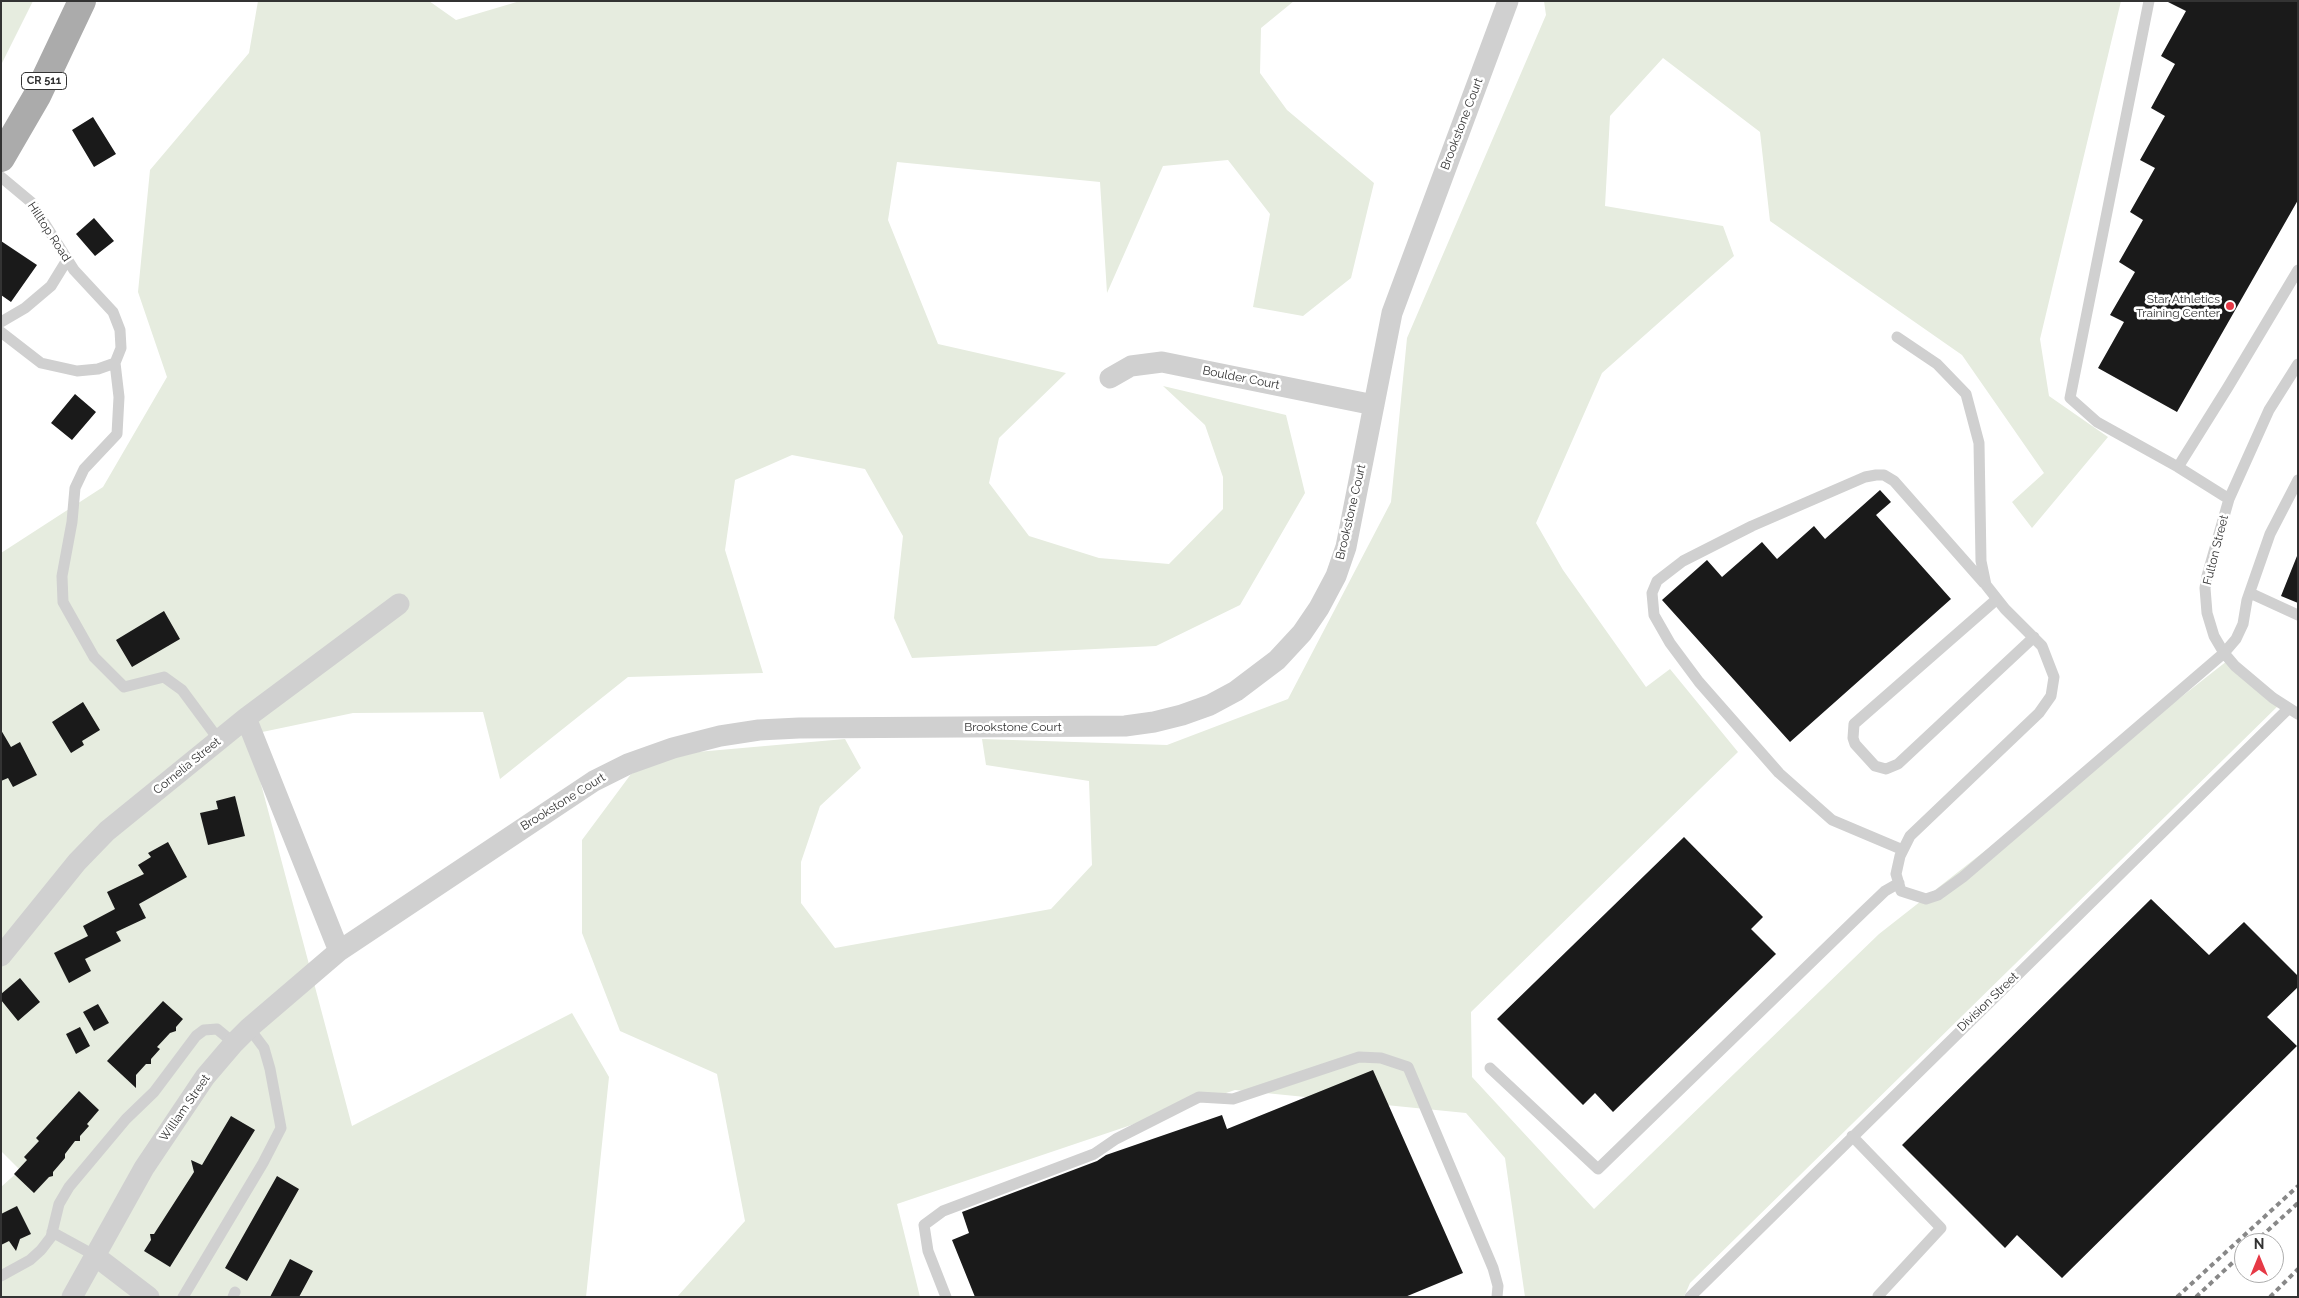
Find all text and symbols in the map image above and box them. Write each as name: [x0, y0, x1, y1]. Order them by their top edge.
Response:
road number: CR 511: [22, 72, 66, 90]
street label: Brookstone Court: [1438, 76, 1486, 172]
street label: Hilltop Road: [24, 199, 74, 265]
place label: Star Athletics Training Center: [2136, 292, 2220, 320]
marker: Star Athletics Training Center: [2224, 300, 2236, 312]
street label: Boulder Court: [1201, 363, 1281, 393]
street label: Brookstone Court: [1333, 463, 1369, 561]
street label: Fulton Street: [2200, 514, 2232, 586]
street label: Brookstone Court: [964, 720, 1062, 734]
street label: Cornelia Street: [150, 734, 224, 798]
street label: Brookstone Court: [518, 770, 608, 834]
street label: Division Street: [1955, 969, 2021, 1035]
street label: William Street: [157, 1072, 213, 1144]
north arrow: [2234, 1233, 2284, 1283]
text: N: [2254, 1236, 2264, 1252]

